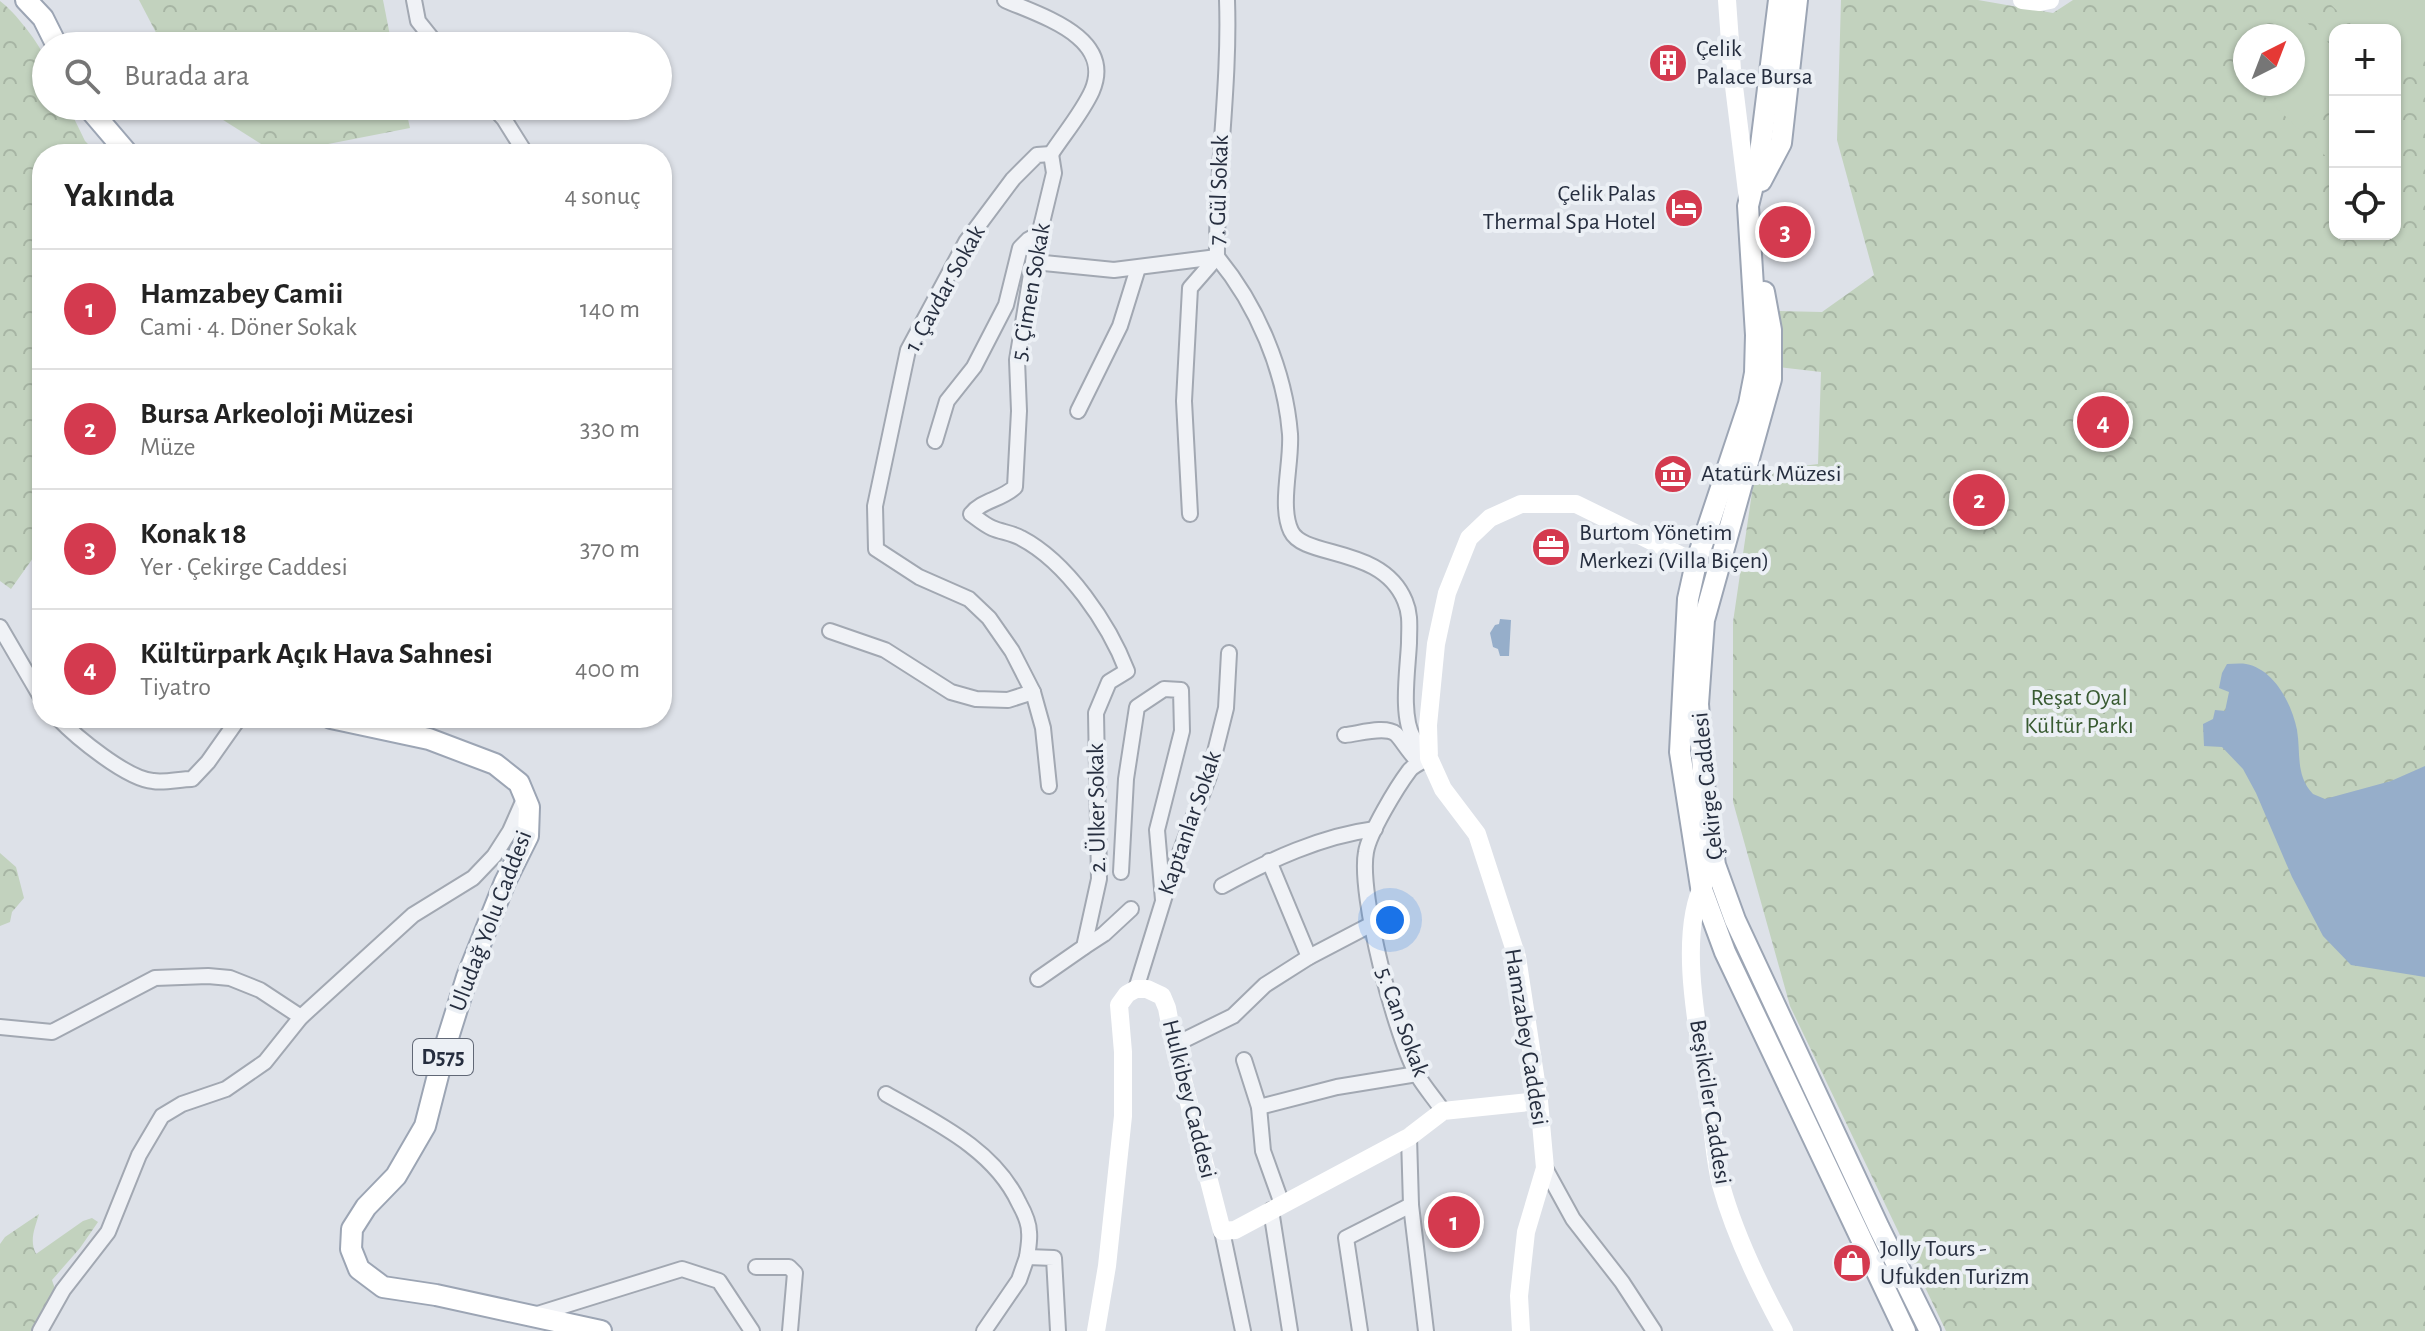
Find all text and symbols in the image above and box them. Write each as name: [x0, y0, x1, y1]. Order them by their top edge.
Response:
north arrow: [2233, 24, 2305, 96]
map controls: [2329, 24, 2401, 240]
button: +: [2329, 24, 2401, 96]
search box: [32, 32, 672, 120]
place label: Çelik Palace Bursa: [1696, 37, 1813, 89]
building icon: Çelik Palace Bursa: [1647, 42, 1689, 84]
icon: search: [60, 54, 104, 98]
text: Burada ara: [124, 61, 250, 91]
button: −: [2329, 96, 2401, 168]
street label: 7. Gül Sokak: [1205, 134, 1233, 246]
button: locate: [2329, 168, 2401, 240]
text: Yakında: [64, 179, 175, 213]
place label: Çelik Palas Thermal Spa Hotel: [1482, 182, 1656, 234]
text: 4 sonuç: [564, 183, 640, 209]
hotel icon: Çelik Palas Thermal Spa Hotel: [1663, 187, 1705, 229]
pin: 3: [1759, 202, 1811, 262]
street label: 5. Çimen Sokak: [1007, 221, 1055, 363]
street label: 1. Çavdar Sokak: [900, 222, 990, 356]
text: Hamzabey Camii: [140, 279, 343, 309]
text: 1: [85, 296, 95, 322]
text: 140 m: [580, 296, 640, 322]
text: Cami · 4. Döner Sokak: [140, 314, 357, 340]
pin: 4: [2077, 392, 2129, 452]
text: Bursa Arkeoloji Müzesi: [140, 399, 414, 429]
text: 2: [84, 416, 96, 442]
text: 330 m: [580, 416, 640, 442]
text: Müze: [140, 434, 196, 460]
museum icon: Atatürk Müzesi: [1652, 453, 1694, 495]
place label: Atatürk Müzesi: [1701, 462, 1841, 486]
pin: 2: [1953, 470, 2005, 530]
text: Konak 18: [140, 519, 247, 549]
place label: Burtom Yönetim Merkezi (Villa Biçen): [1579, 521, 1769, 573]
office icon: Burtom Yönetim Merkezi (Villa Biçen): [1530, 526, 1572, 568]
text: 3: [84, 536, 96, 562]
text: 370 m: [580, 536, 640, 562]
text: Yer · Çekirge Caddesi: [140, 554, 348, 580]
text: Kültürpark Açık Hava Sahnesi: [140, 639, 493, 669]
text: 4: [83, 656, 97, 682]
text: 400 m: [575, 656, 640, 682]
text: Tiyatro: [140, 674, 211, 700]
park label: Reşat Oyal Kültür Parkı: [2024, 686, 2134, 738]
street label: Çekirge Caddesi: [1688, 711, 1728, 861]
street label: 2. Ülker Sokak: [1083, 743, 1110, 873]
street label: Kaptanlar Sokak: [1154, 748, 1226, 898]
street label: Uludağ Yolu Caddesi: [445, 827, 537, 1015]
your location: [1370, 900, 1410, 940]
street label: Hamzabey Caddesi: [1500, 947, 1552, 1127]
street label: 5. Can Sokak: [1371, 964, 1433, 1080]
street label: Hulkibey Caddesi: [1158, 1017, 1220, 1181]
street label: Beşikciler Caddesi: [1685, 1018, 1735, 1186]
road number: D575: [413, 1039, 473, 1075]
pin: 1: [1428, 1192, 1480, 1252]
place label: Jolly Tours - Ufukden Turizm: [1880, 1237, 2030, 1289]
shop icon: Jolly Tours - Ufukden Turizm: [1831, 1242, 1873, 1284]

